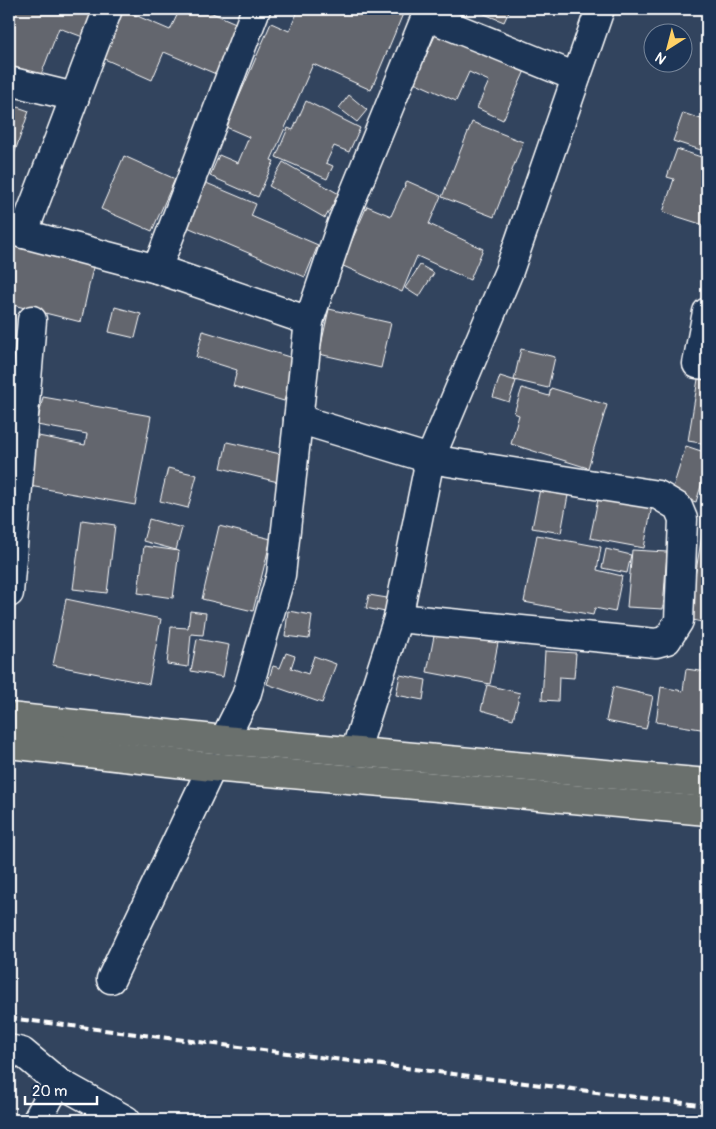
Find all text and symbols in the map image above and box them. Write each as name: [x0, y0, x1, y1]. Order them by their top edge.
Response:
north arrow: [644, 22, 694, 72]
text: N: [652, 48, 669, 68]
scale bar: [25, 1074, 98, 1106]
text: 20 m: [32, 1082, 67, 1101]

